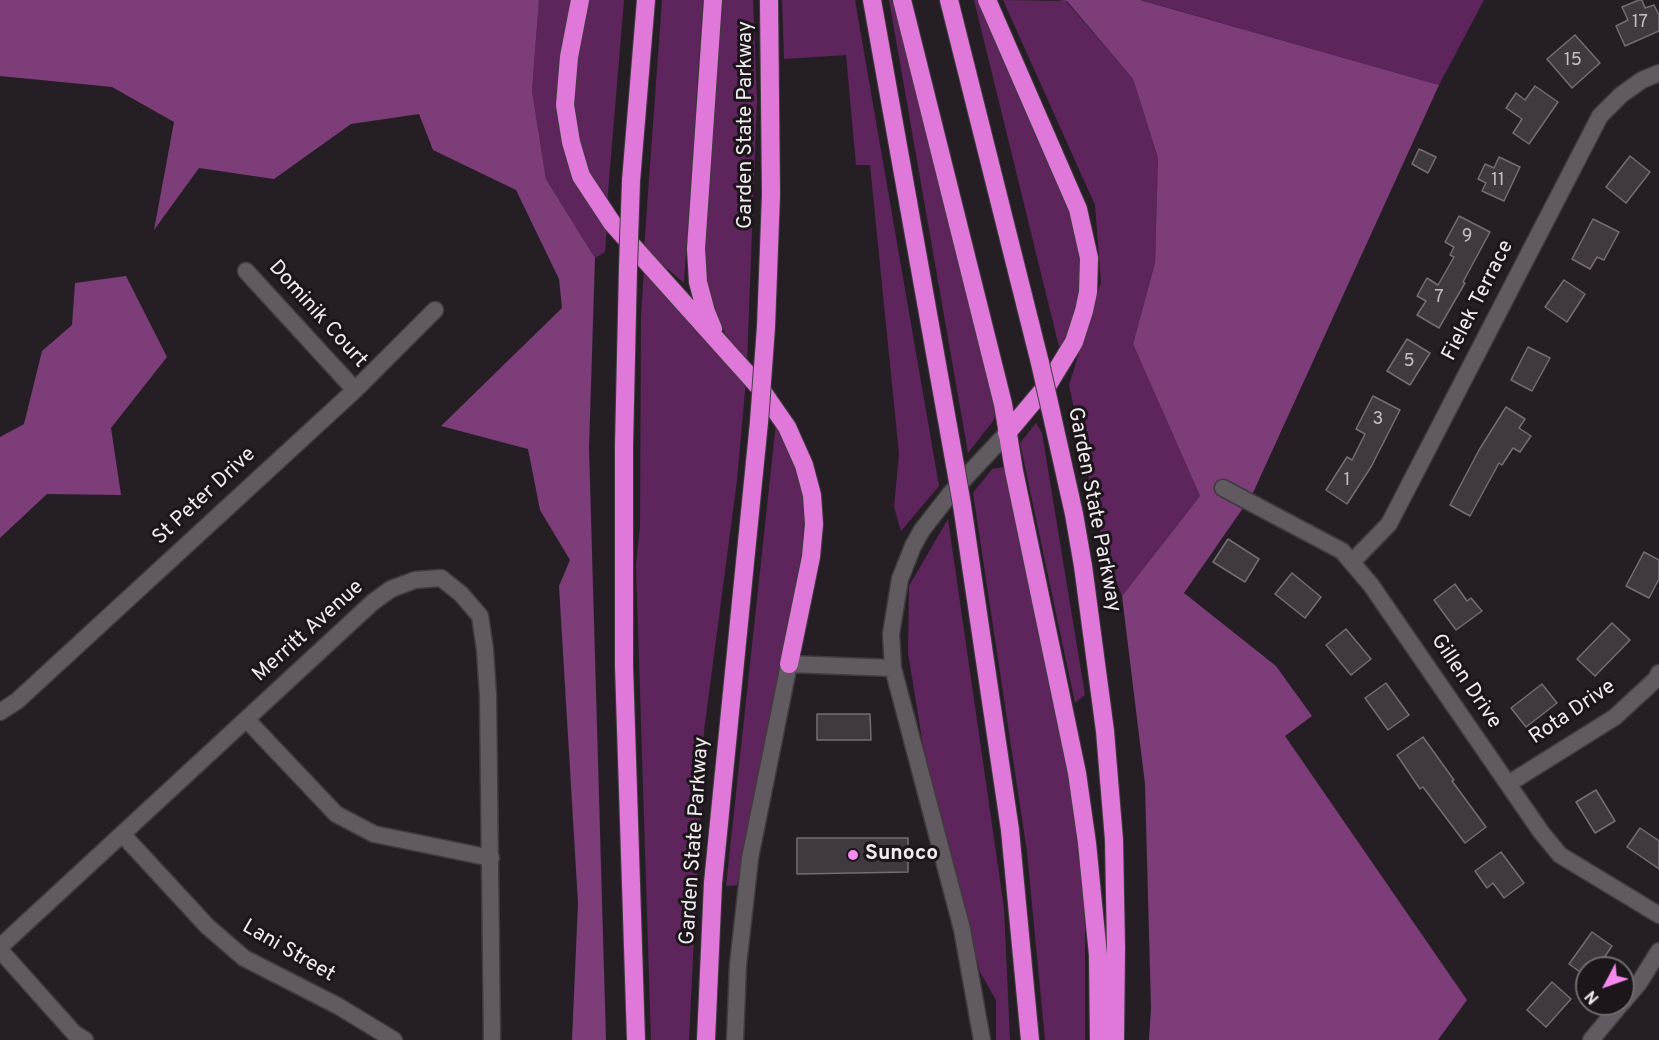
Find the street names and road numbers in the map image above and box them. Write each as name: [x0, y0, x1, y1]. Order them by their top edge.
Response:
street label: Garden State Parkway: [734, 21, 760, 229]
street label: Fielek Terrace: [1438, 236, 1520, 366]
street label: Dominik Court: [262, 256, 372, 374]
street label: Garden State Parkway: [1061, 405, 1125, 615]
street label: St Peter Drive: [148, 443, 262, 551]
street label: Merritt Avenue: [248, 576, 370, 688]
street label: Gillen Drive: [1424, 630, 1506, 734]
street label: Rota Drive: [1525, 675, 1621, 751]
street label: Garden State Parkway: [676, 736, 716, 946]
street label: Lani Street: [237, 915, 339, 989]

